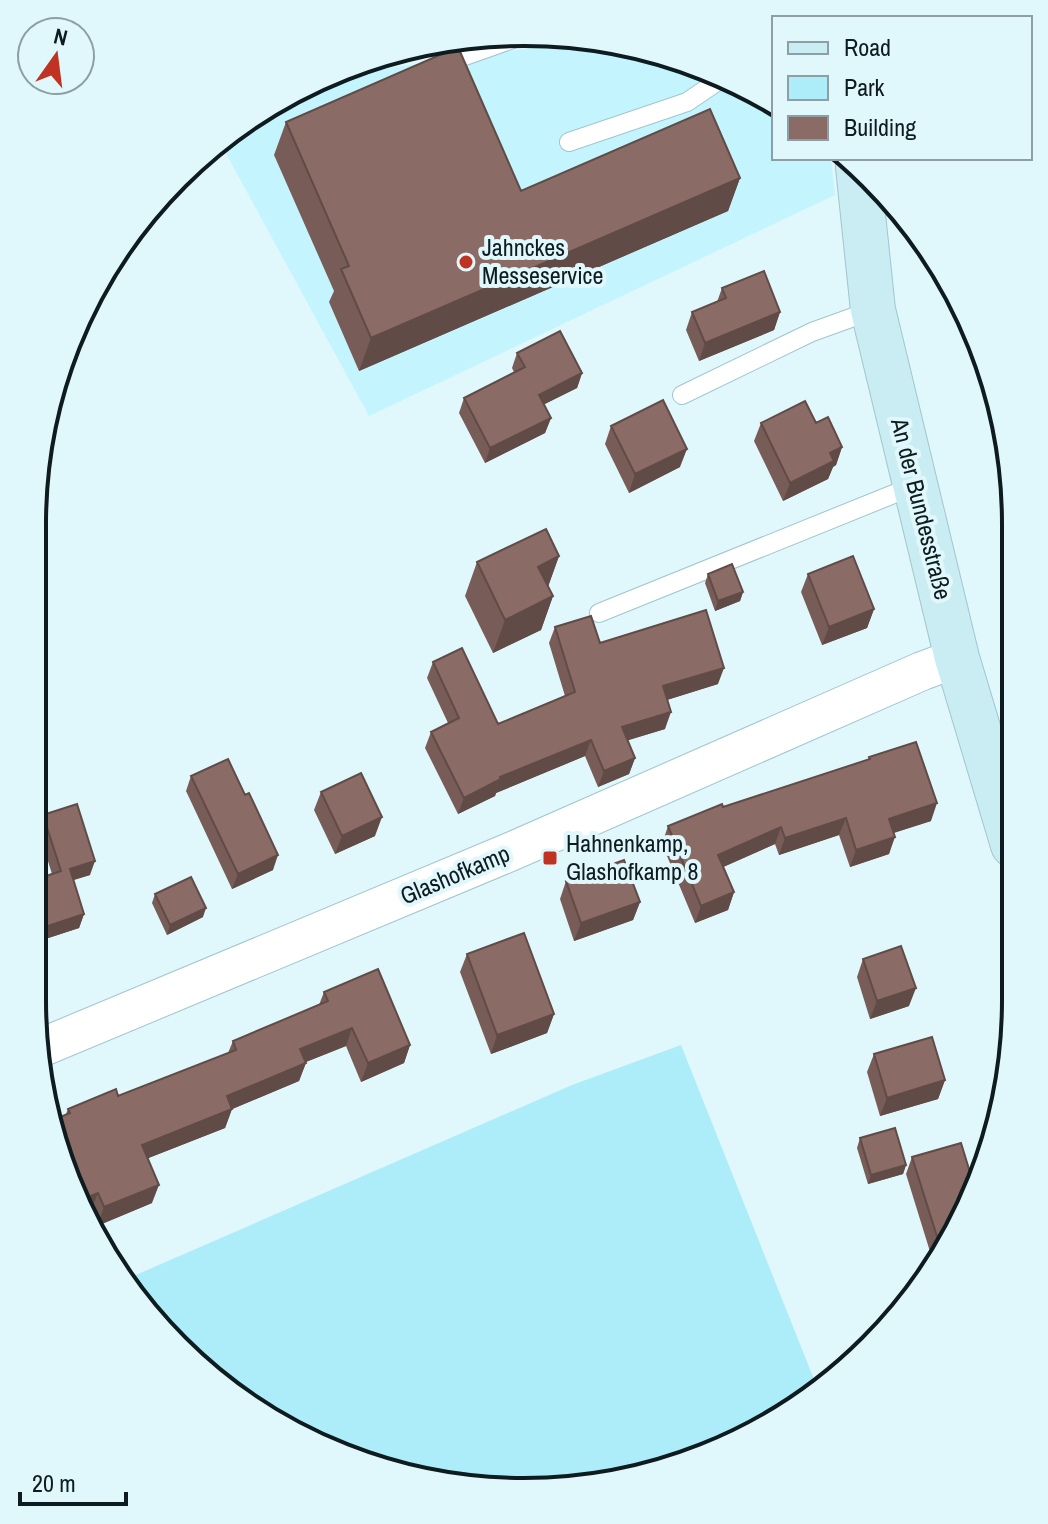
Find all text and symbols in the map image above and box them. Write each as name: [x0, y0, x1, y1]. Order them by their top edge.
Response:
north arrow: [16, 16, 96, 96]
legend: [772, 16, 1032, 160]
text: N: [51, 20, 71, 53]
text: Road: [844, 31, 891, 63]
text: Park: [844, 71, 885, 103]
text: Building: [844, 111, 916, 143]
place label: Jahnckes Messeservice: [482, 231, 603, 291]
marker: Jahnckes Messeservice: [457, 253, 475, 271]
street label: An der Bundesstraße: [884, 414, 960, 603]
place label: Hahnenkamp, Glashofkamp 8: [566, 827, 698, 887]
street label: Glashofkamp: [395, 837, 514, 911]
marker: Hahnenkamp, Glashofkamp 8: [541, 849, 559, 867]
scale bar: [20, 1456, 126, 1506]
text: 20 m: [32, 1467, 76, 1499]

